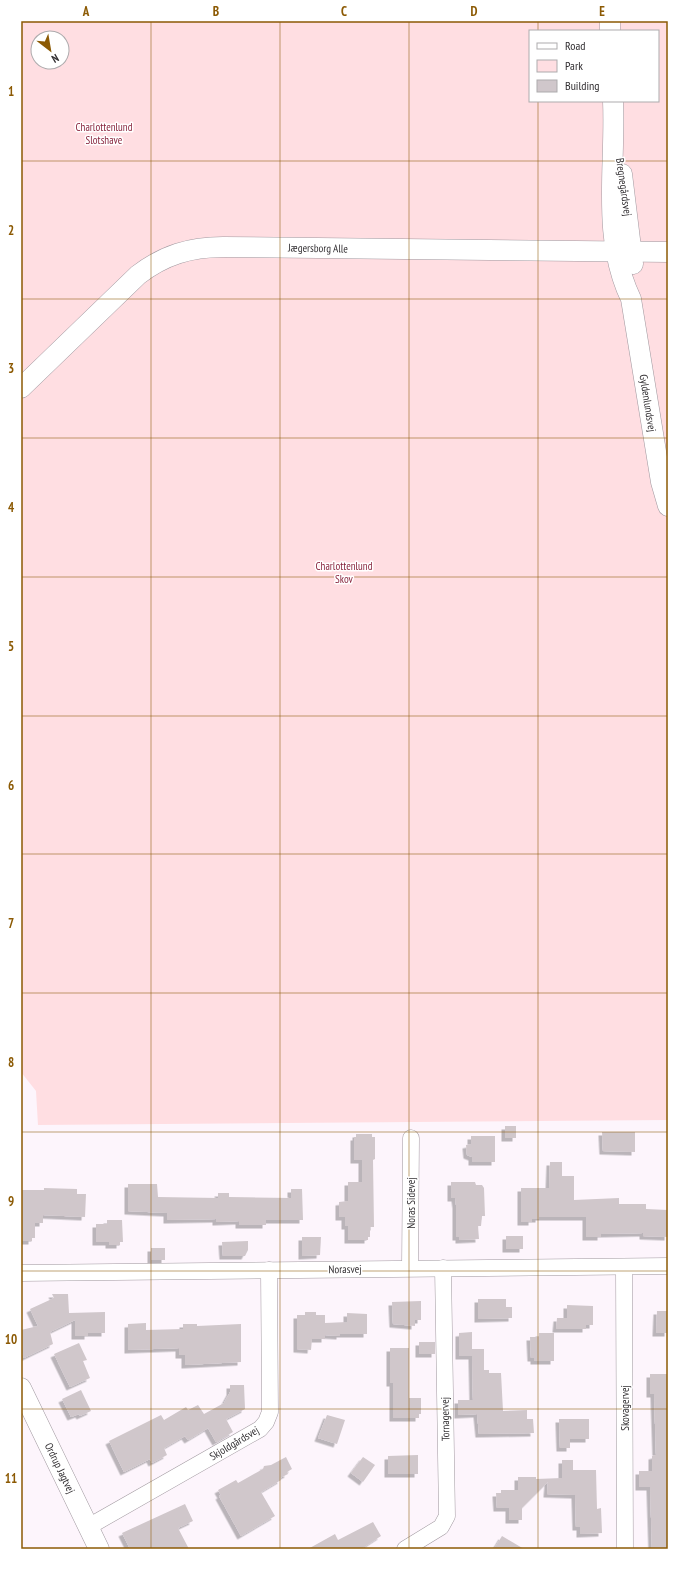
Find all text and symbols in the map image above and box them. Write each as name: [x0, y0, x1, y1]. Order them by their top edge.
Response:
text: A: [82, 3, 90, 20]
text: B: [213, 3, 219, 20]
text: C: [341, 3, 347, 20]
text: D: [471, 3, 478, 20]
text: E: [599, 3, 605, 20]
north arrow: [30, 30, 70, 70]
legend: [529, 30, 659, 102]
text: Road: [565, 38, 585, 53]
text: N: [49, 51, 61, 66]
text: Park: [565, 58, 583, 73]
text: Building: [565, 78, 600, 93]
text: 1: [8, 83, 14, 100]
park label: Charlottenlund Slotshave: [76, 120, 133, 147]
street label: Bregnegårdsvej: [613, 157, 635, 217]
text: 2: [8, 222, 14, 239]
street label: Jægersborg Alle: [287, 240, 349, 256]
text: 3: [8, 360, 14, 377]
street label: Gyldenlundsvej: [637, 373, 659, 433]
text: 4: [8, 499, 15, 516]
park label: Charlottenlund Skov: [316, 559, 373, 586]
text: 5: [8, 638, 14, 655]
text: 6: [8, 777, 14, 794]
text: 7: [8, 915, 14, 932]
text: 8: [8, 1054, 14, 1071]
street label: Noras Sidevej: [404, 1177, 418, 1229]
text: 9: [8, 1193, 14, 1210]
street label: Norasvej: [328, 1262, 362, 1276]
text: 10: [5, 1331, 17, 1348]
street label: Skovagervej: [618, 1385, 632, 1431]
street label: Tornagervej: [438, 1397, 452, 1441]
street label: Skjoldgårdsvej: [207, 1423, 261, 1463]
street label: Ordrup Jagtvej: [42, 1440, 78, 1496]
text: 11: [5, 1470, 17, 1487]

